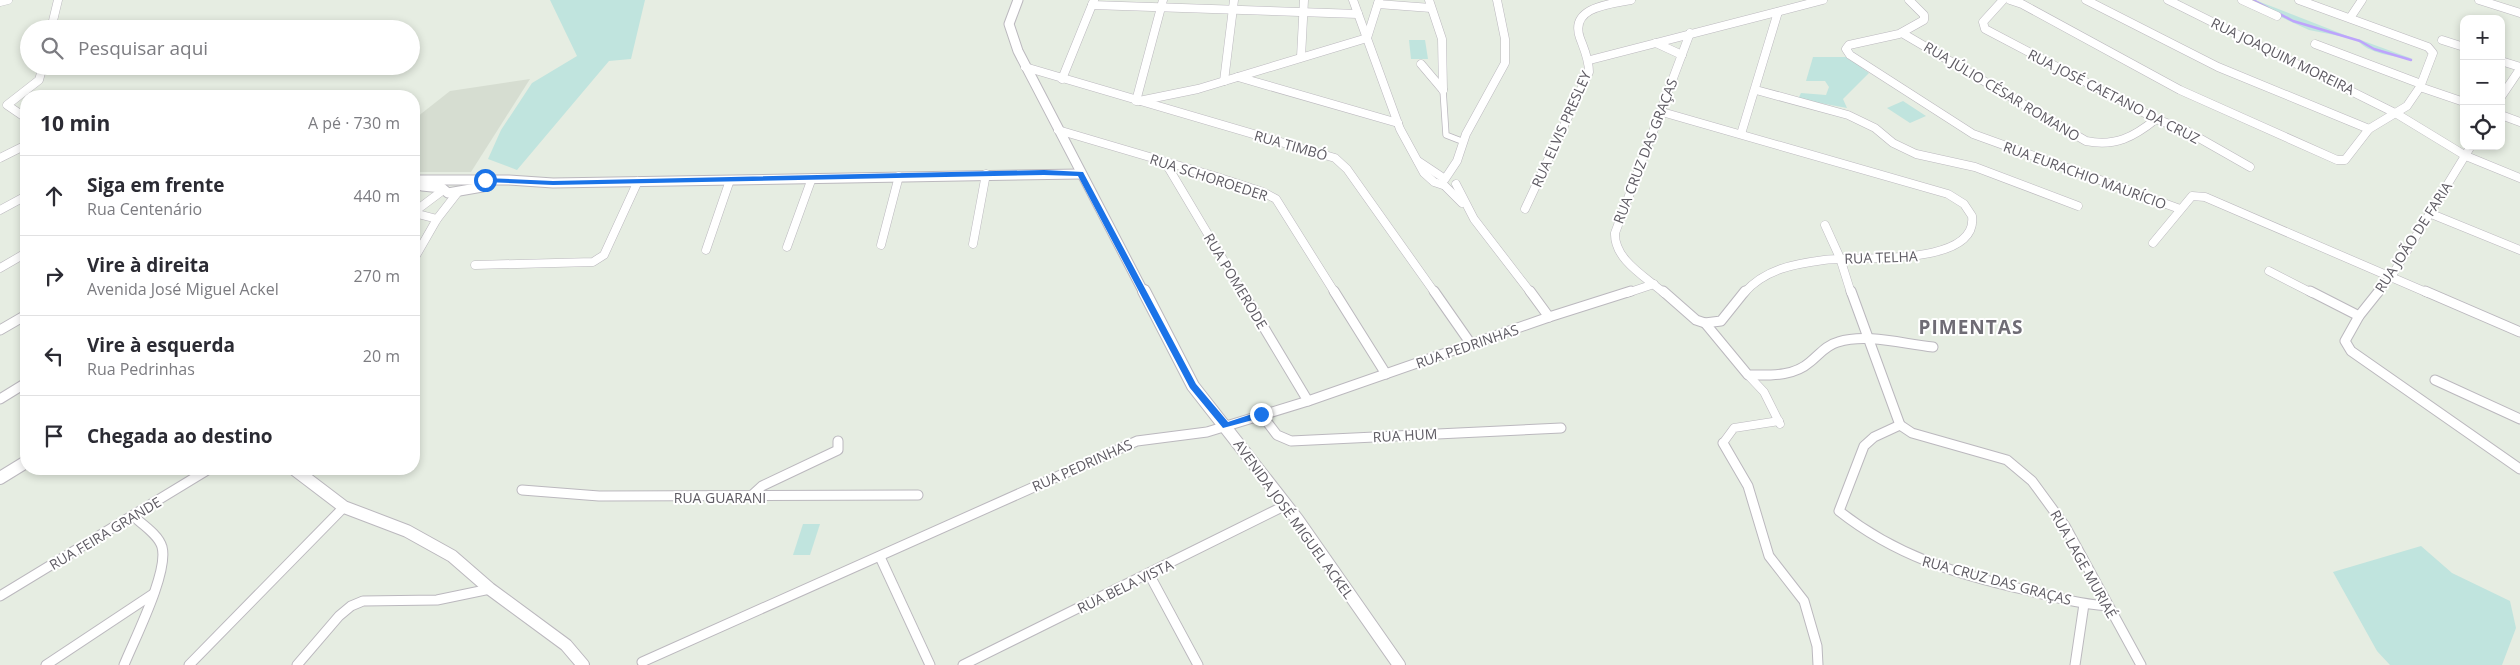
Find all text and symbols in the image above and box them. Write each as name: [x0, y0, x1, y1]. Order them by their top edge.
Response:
street label: RUA JOAQUIM MOREIRA: [2208, 13, 2358, 99]
map controls: [2460, 15, 2505, 150]
button: +: [2460, 15, 2505, 60]
search box: [20, 20, 420, 75]
icon: search: [38, 34, 66, 62]
text: Pesquisar aqui: [78, 35, 208, 61]
street label: RUA JÚLIO CÉSAR ROMANO: [1920, 37, 2084, 145]
street label: RUA JOSÉ CAETANO DA CRUZ: [2025, 44, 2203, 148]
button: −: [2460, 60, 2505, 105]
street label: RUA ELVIS PRESLEY: [1527, 68, 1595, 190]
street label: RUA CRUZ DAS GRAÇAS: [1609, 76, 1681, 226]
button: locate: [2460, 105, 2505, 150]
text: 10 min: [40, 109, 110, 137]
text: A pé · 730 m: [308, 112, 400, 134]
street label: RUA TIMBÓ: [1252, 125, 1330, 165]
street label: RUA EURACHIO MAURÍCIO: [2001, 137, 2169, 213]
street label: RUA SCHOROEDER: [1148, 149, 1271, 205]
route start: [474, 169, 497, 192]
text: Siga em frente: [87, 172, 224, 198]
street label: RUA JOÃO DE FARIA: [2370, 178, 2456, 296]
icon: ahead: [40, 182, 68, 210]
text: 440 m: [354, 185, 400, 207]
text: Rua Centenário: [87, 198, 202, 220]
street label: RUA POMERODE: [1200, 230, 1272, 332]
street label: RUA TELHA: [1844, 246, 1918, 268]
text: Vire à direita: [87, 252, 210, 278]
icon: right: [40, 262, 68, 290]
text: 270 m: [354, 265, 400, 287]
text: Avenida José Miguel Ackel: [87, 278, 279, 300]
district label: PIMENTAS: [1919, 314, 2023, 340]
street label: RUA PEDRINHAS: [1413, 319, 1521, 373]
text: Vire à esquerda: [87, 332, 235, 358]
icon: left: [40, 342, 68, 370]
text: 20 m: [363, 345, 400, 367]
text: Rua Pedrinhas: [87, 358, 195, 380]
route end: [1250, 403, 1273, 426]
icon: arrive: [40, 422, 68, 450]
text: Chegada ao destino: [87, 423, 273, 449]
street label: RUA HUM: [1372, 424, 1438, 446]
street label: RUA PEDRINHAS: [1029, 434, 1135, 496]
street label: AVENIDA JOSÉ MIGUEL ACKEL: [1230, 435, 1358, 603]
street label: RUA GUARANI: [674, 488, 766, 507]
street label: RUA FEIRA GRANDE: [45, 492, 165, 574]
street label: RUA LAGE MURIAÉ: [2046, 506, 2122, 622]
street label: RUA CRUZ DAS GRAÇAS: [1920, 551, 2074, 609]
street label: RUA BELA VISTA: [1074, 555, 1176, 617]

